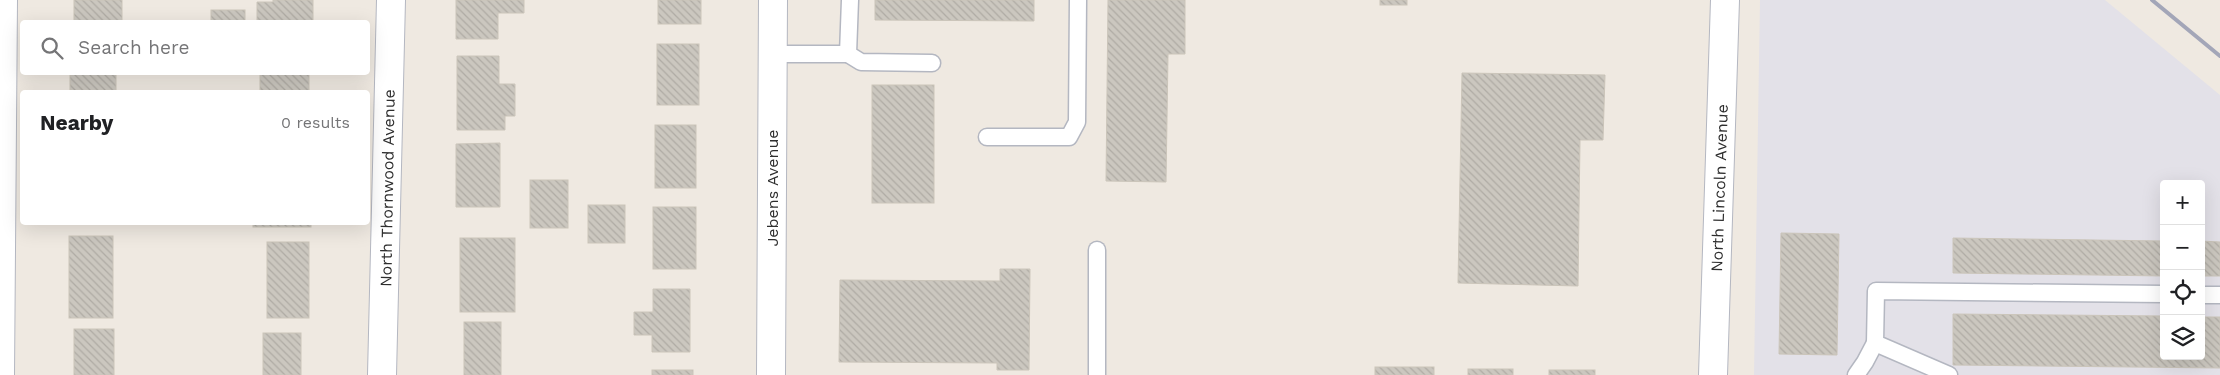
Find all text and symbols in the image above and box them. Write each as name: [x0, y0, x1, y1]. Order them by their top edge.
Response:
search box: [20, 20, 370, 75]
icon: search: [38, 34, 66, 62]
text: Search here: [78, 36, 189, 59]
street label: North Thornwood Avenue: [376, 89, 399, 287]
street label: North Lincoln Avenue: [1707, 104, 1732, 272]
text: Nearby: [40, 110, 113, 135]
text: 0 results: [281, 113, 350, 132]
street label: Jebens Avenue: [763, 129, 782, 247]
map controls: [2160, 180, 2205, 360]
button: +: [2160, 180, 2205, 225]
button: −: [2160, 225, 2205, 270]
button: locate: [2160, 270, 2205, 315]
button: layers: [2160, 315, 2205, 360]

